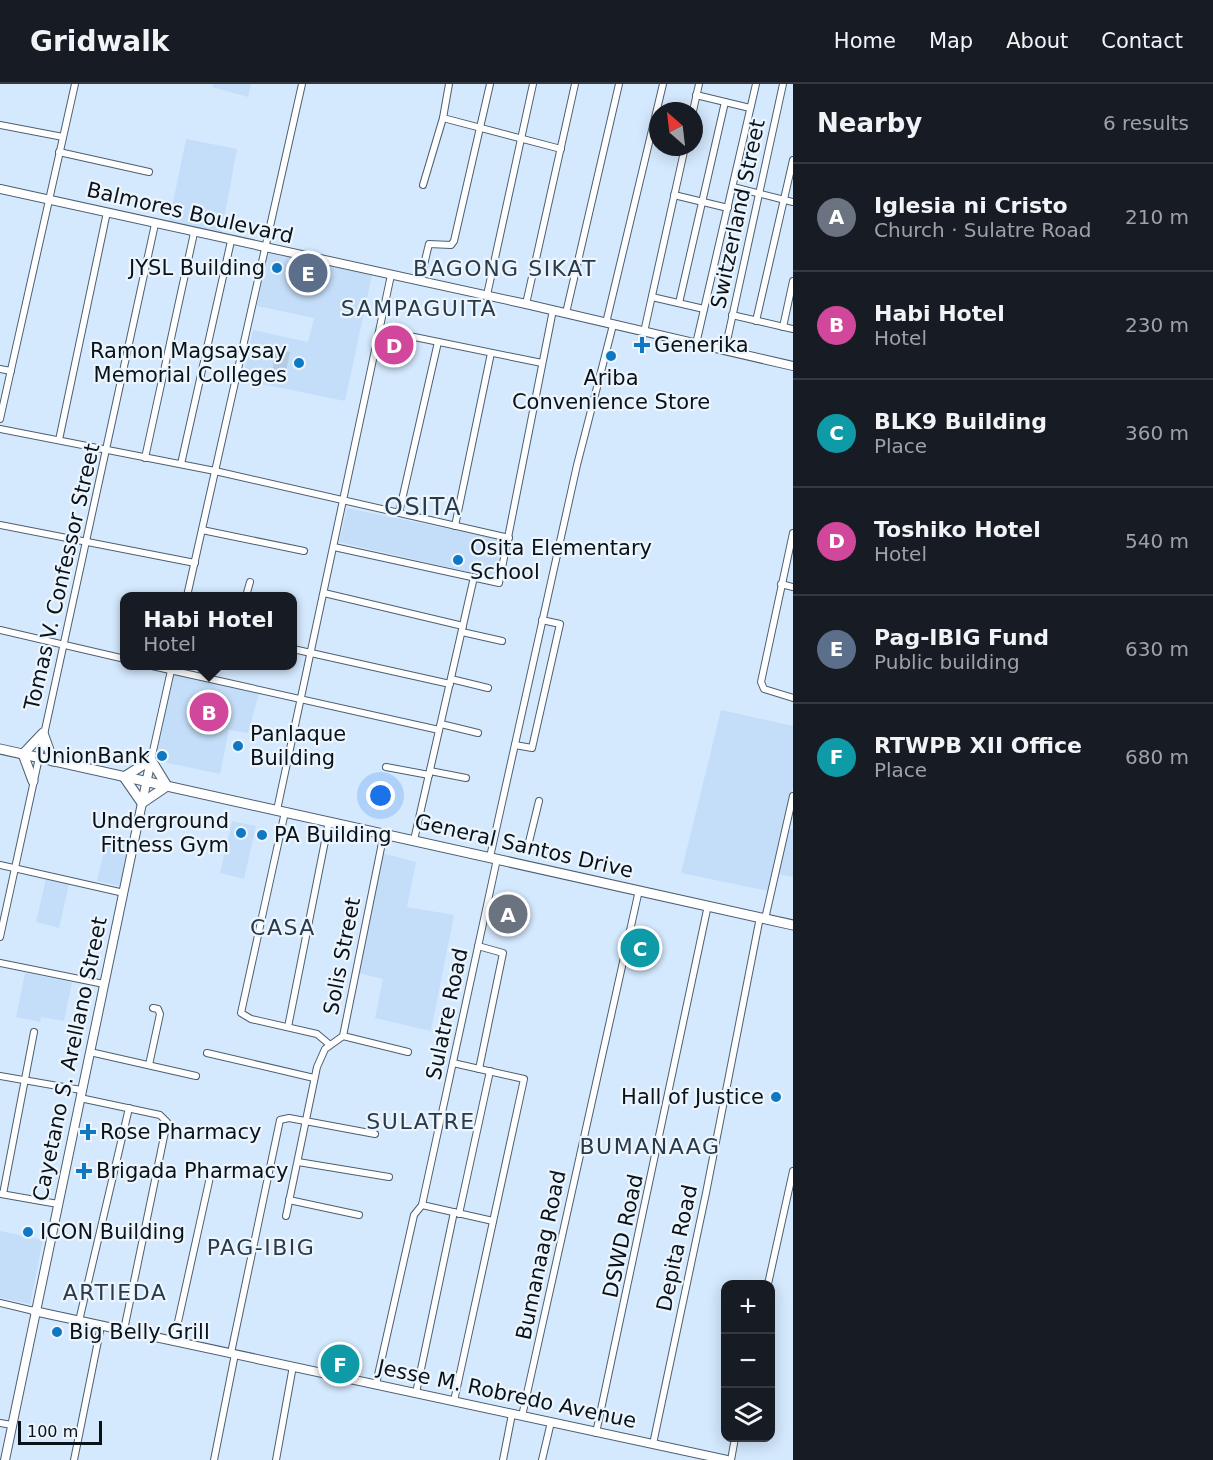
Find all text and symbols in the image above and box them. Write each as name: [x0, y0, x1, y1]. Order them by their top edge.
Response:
text: Gridwalk: [30, 25, 169, 58]
text: Home: [834, 29, 896, 53]
text: Map: [929, 29, 973, 53]
text: About: [1006, 29, 1068, 53]
text: Contact: [1101, 29, 1183, 53]
north arrow: [649, 102, 703, 156]
text: Nearby: [817, 108, 922, 138]
text: 6 results: [1103, 111, 1189, 135]
street label: Switzerland Street: [706, 117, 770, 311]
street label: Balmores Boulevard: [84, 178, 296, 248]
text: Iglesia ni Cristo: [874, 193, 1068, 218]
text: A: [829, 205, 844, 229]
text: 210 m: [1125, 205, 1189, 229]
text: Church · Sulatre Road: [874, 218, 1092, 242]
pin: E: [288, 250, 328, 296]
place label: JYSL Building: [127, 256, 265, 280]
district label: BAGONG SIKAT: [413, 256, 597, 281]
marker: JYSL Building: [270, 261, 284, 275]
district label: SAMPAGUITA: [341, 296, 497, 321]
text: Habi Hotel: [874, 301, 1005, 326]
text: B: [829, 313, 844, 337]
text: 230 m: [1125, 313, 1189, 337]
pin: D: [374, 322, 414, 368]
text: Hotel: [874, 326, 927, 350]
place label: Generika: [654, 333, 749, 357]
marker: Generika: [635, 338, 649, 352]
place label: Ramon Magsaysay Memorial Colleges: [90, 339, 287, 387]
marker: Ariba Convenience Store: [604, 349, 618, 363]
marker: Ramon Magsaysay Memorial Colleges: [292, 356, 306, 370]
place label: Ariba Convenience Store: [512, 366, 710, 414]
text: BLK9 Building: [874, 409, 1047, 434]
text: C: [829, 421, 844, 445]
text: 360 m: [1125, 421, 1189, 445]
text: Place: [874, 434, 927, 458]
street label: Tomas V. Confessor Street: [19, 441, 104, 714]
district label: OSITA: [384, 493, 462, 521]
text: Toshiko Hotel: [874, 517, 1041, 542]
text: D: [828, 529, 845, 553]
text: 540 m: [1125, 529, 1189, 553]
place label: Osita Elementary School: [470, 536, 652, 584]
text: Hotel: [874, 542, 927, 566]
marker: Osita Elementary School: [451, 553, 465, 567]
popup: [120, 592, 297, 670]
text: Habi Hotel: [143, 607, 274, 632]
text: Pag-IBIG Fund: [874, 625, 1049, 650]
text: Hotel: [143, 632, 196, 656]
text: E: [830, 637, 843, 661]
text: 630 m: [1125, 637, 1189, 661]
text: Public building: [874, 650, 1020, 674]
pin: B: [190, 690, 228, 734]
place label: Panlaque Building: [250, 722, 346, 770]
text: RTWPB XII Office: [874, 733, 1082, 758]
marker: Panlaque Building: [231, 739, 245, 753]
place label: UnionBank: [37, 744, 151, 768]
text: F: [830, 745, 843, 769]
text: 680 m: [1125, 745, 1189, 769]
marker: UnionBank: [155, 749, 169, 763]
text: Place: [874, 758, 927, 782]
your location: [366, 781, 395, 810]
place label: Underground Fitness Gym: [92, 809, 229, 857]
street label: General Santos Drive: [412, 809, 636, 883]
place label: PA Building: [274, 823, 392, 847]
marker: Underground Fitness Gym: [234, 826, 248, 840]
marker: PA Building: [255, 828, 269, 842]
pin: A: [488, 892, 528, 936]
street label: Solis Street: [319, 895, 365, 1017]
street label: Cayetano S. Arellano Street: [28, 915, 112, 1203]
district label: CASA: [250, 915, 316, 940]
pin: C: [620, 926, 660, 970]
street label: Sulatre Road: [421, 946, 473, 1082]
place label: Hall of Justice: [621, 1085, 764, 1109]
marker: Hall of Justice: [769, 1090, 783, 1104]
district label: SULATRE: [366, 1109, 476, 1134]
place label: Rose Pharmacy: [100, 1120, 261, 1144]
marker: Rose Pharmacy: [81, 1125, 95, 1139]
district label: BUMANAAG: [579, 1134, 721, 1159]
place label: Brigada Pharmacy: [96, 1159, 288, 1183]
marker: Brigada Pharmacy: [77, 1164, 91, 1178]
street label: Bumanaag Road: [511, 1168, 571, 1342]
street label: DSWD Road: [598, 1172, 648, 1300]
street label: Depita Road: [652, 1183, 702, 1313]
place label: ICON Building: [40, 1220, 185, 1244]
marker: ICON Building: [21, 1225, 35, 1239]
district label: PAG-IBIG: [207, 1235, 315, 1260]
district label: ARTIEDA: [63, 1280, 167, 1305]
map controls: [721, 1280, 775, 1442]
button: +: [721, 1280, 775, 1334]
place label: Big Belly Grill: [69, 1320, 210, 1344]
marker: Big Belly Grill: [50, 1325, 64, 1339]
button: −: [721, 1334, 775, 1388]
pin: F: [320, 1342, 360, 1386]
street label: Jesse M. Robredo Avenue: [374, 1354, 639, 1433]
button: layers: [721, 1388, 775, 1442]
scale bar: [18, 1418, 102, 1446]
text: 100 m: [27, 1422, 78, 1441]

